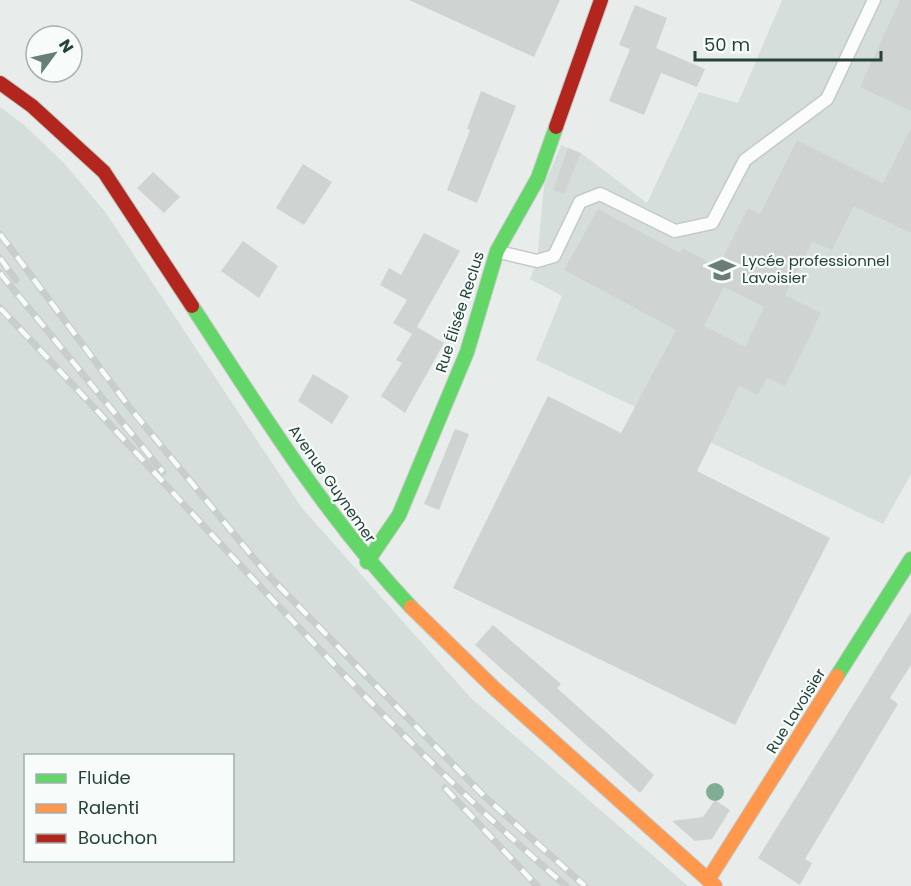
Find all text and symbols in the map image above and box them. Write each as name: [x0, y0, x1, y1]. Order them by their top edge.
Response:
north arrow: [24, 24, 84, 84]
scale bar: [695, 24, 881, 62]
text: 50 m: [704, 32, 750, 57]
text: N: [53, 35, 79, 57]
street label: Rue Élisée Reclus: [430, 248, 489, 375]
place label: Lycée professionnel Lavoisier: [742, 250, 889, 288]
school or university icon: Lycée professionnel Lavoisier: [707, 255, 737, 285]
street label: Avenue Guynemer: [284, 421, 381, 547]
street label: Rue Lavoisier: [761, 664, 830, 757]
legend: [24, 754, 234, 862]
text: Fluide: [78, 765, 131, 790]
text: Ralenti: [78, 795, 139, 820]
text: Bouchon: [78, 825, 158, 850]

